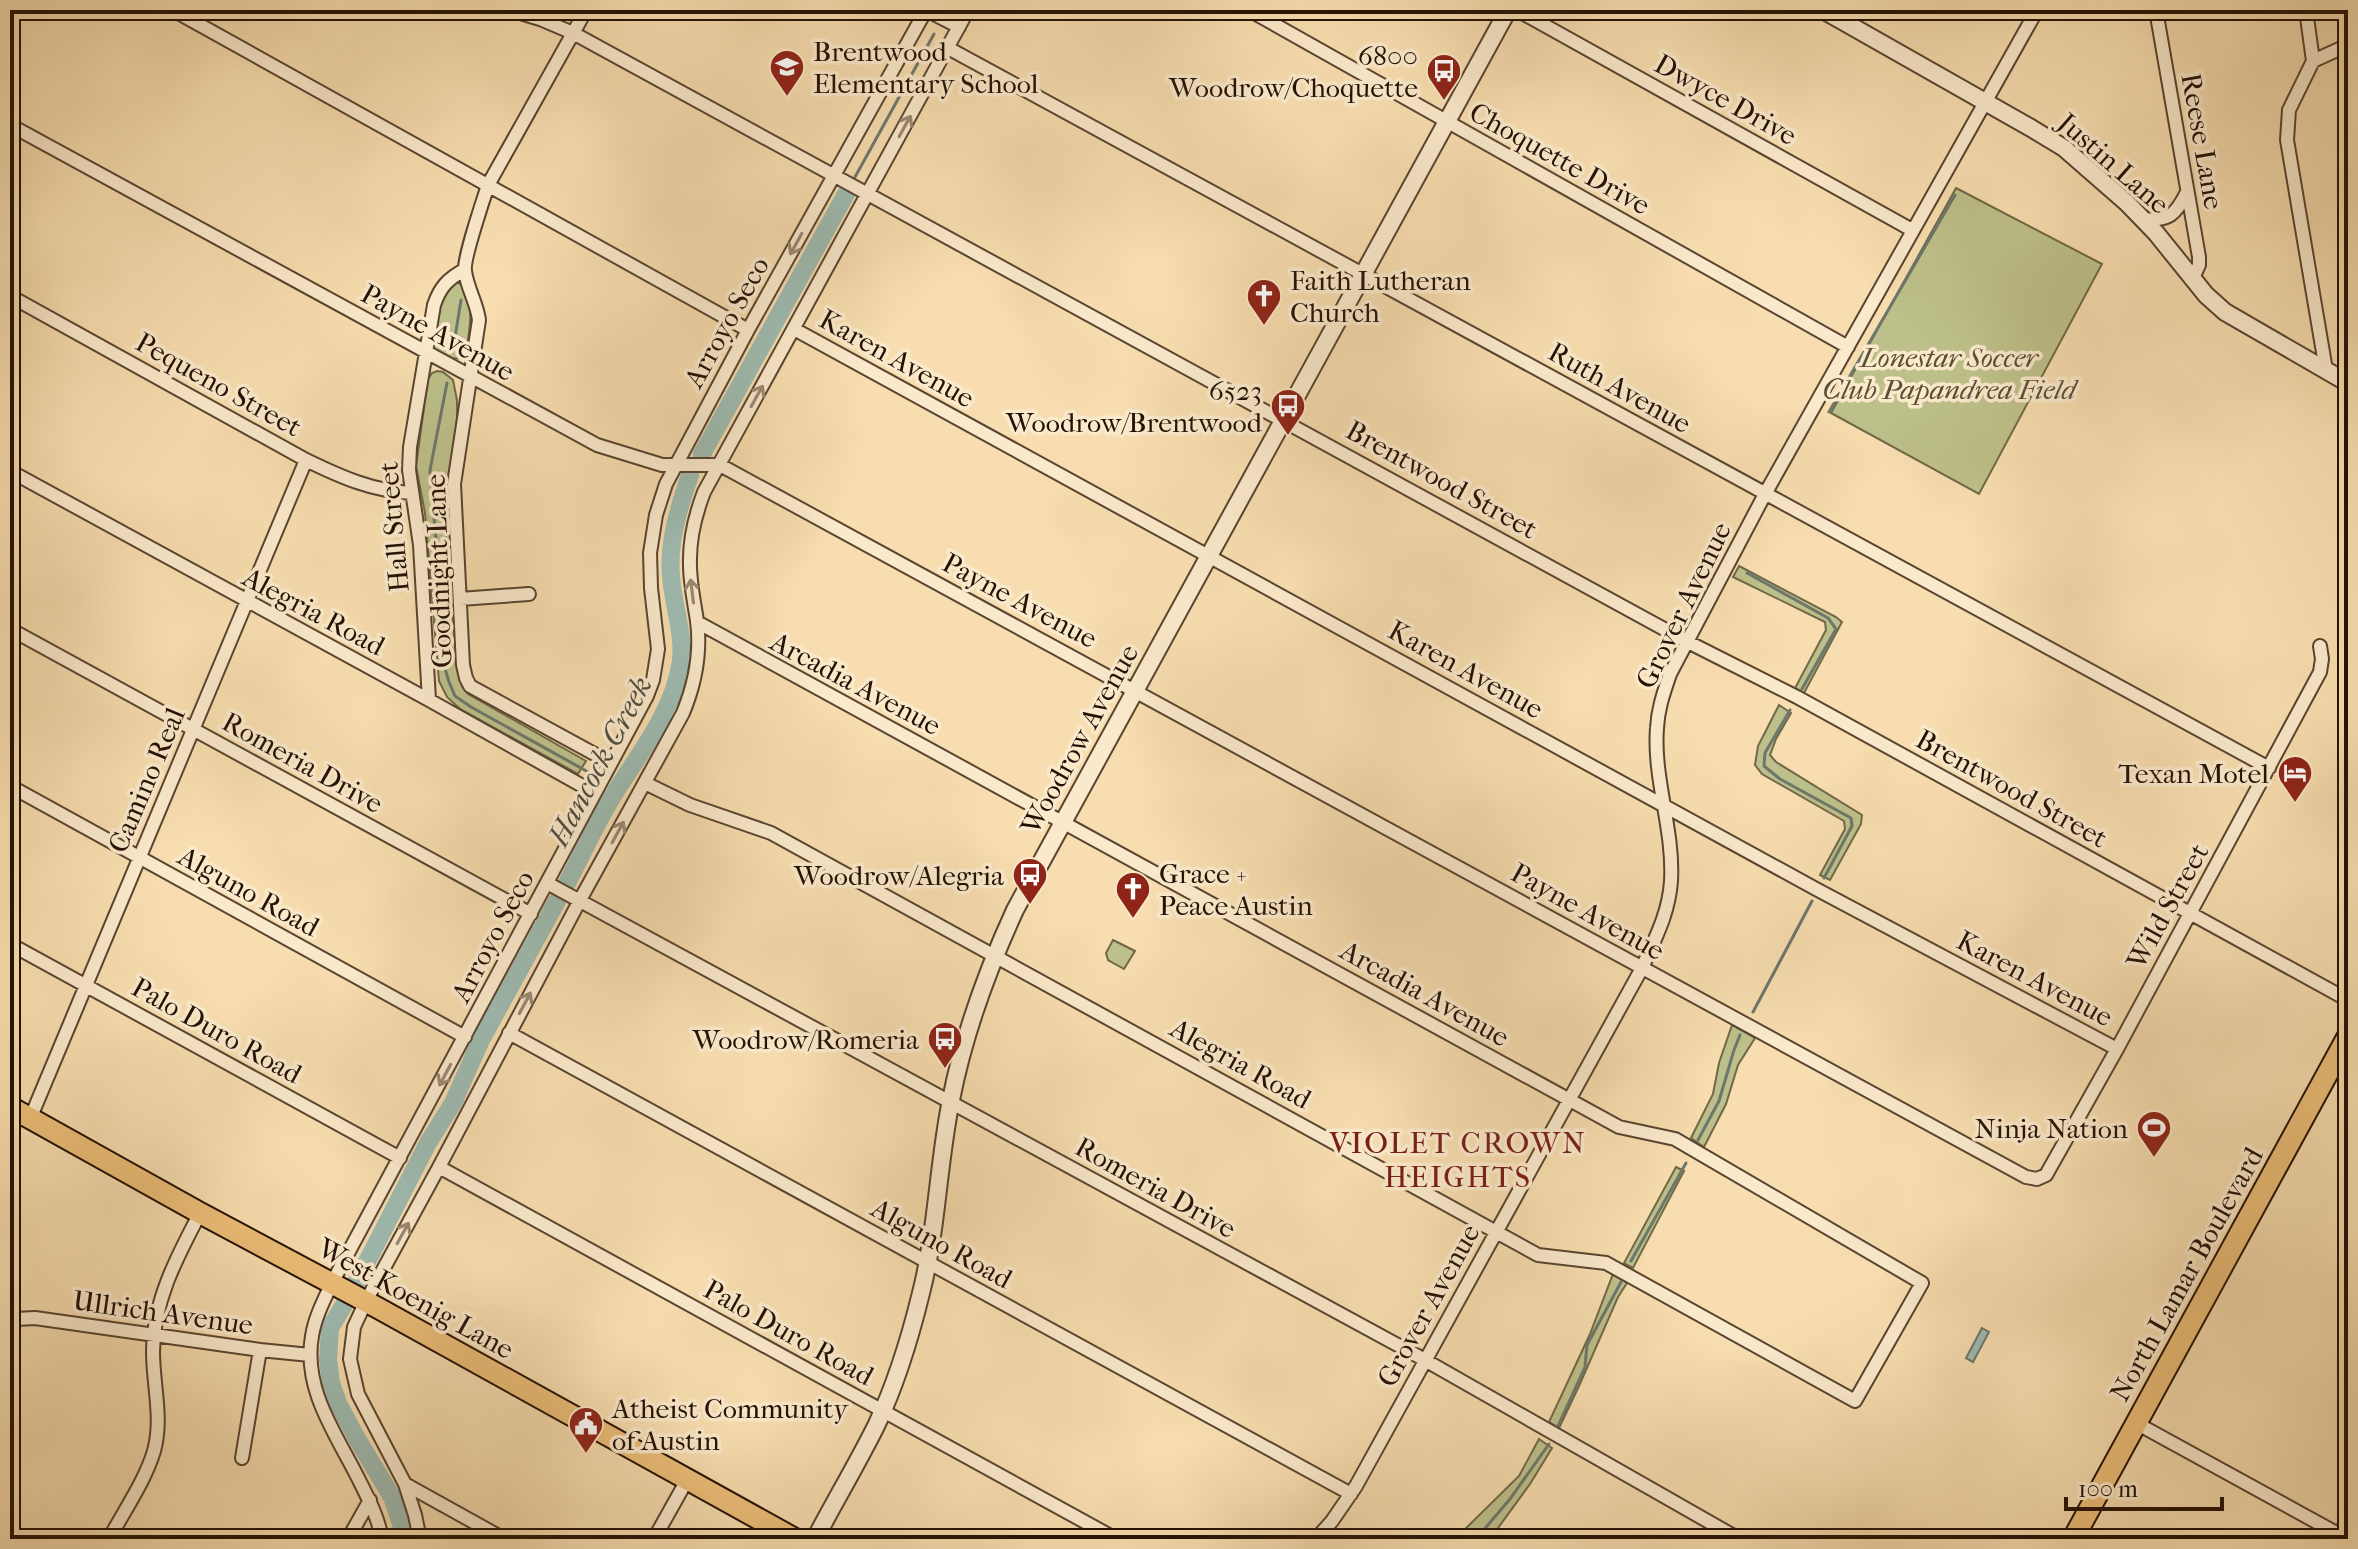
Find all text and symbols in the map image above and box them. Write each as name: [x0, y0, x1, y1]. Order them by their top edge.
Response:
place label: Brentwood Elementary School: [813, 35, 1039, 100]
place label: 6800 Woodrow/Choquette: [1168, 39, 1418, 104]
street label: Dwyce Drive: [1649, 47, 1803, 152]
school or university icon: Brentwood Elementary School: [768, 48, 806, 98]
bus stop icon: 6800 Woodrow/Choquette: [1425, 52, 1463, 102]
street label: Reese Lane: [2174, 70, 2231, 212]
street label: Choquette Drive: [1464, 95, 1656, 222]
street label: Justin Lane: [2050, 105, 2176, 221]
one-way arrow: [898, 114, 914, 138]
one-way arrow: [788, 231, 804, 255]
street label: Arroyo Seco: [676, 251, 776, 394]
place label: Faith Lutheran Church: [1290, 264, 1471, 329]
street label: Payne Avenue: [355, 277, 520, 388]
church icon: Faith Lutheran Church: [1245, 277, 1283, 327]
street label: Karen Avenue: [814, 302, 980, 415]
street label: Pequeno Street: [130, 325, 307, 444]
street label: Ruth Avenue: [1543, 335, 1697, 440]
park label: Lonestar Soccer Club Papandrea Field: [1822, 341, 2079, 406]
place label: 6523 Woodrow/Brentwood: [1005, 374, 1263, 439]
one-way arrow: [749, 385, 765, 408]
bus stop icon: 6523 Woodrow/Brentwood: [1269, 387, 1307, 437]
street label: Brentwood Street: [1340, 413, 1543, 546]
street label: Hall Street: [371, 461, 416, 593]
street label: Goodnight Lane: [419, 473, 458, 669]
street label: Grover Avenue: [1629, 517, 1738, 694]
street label: Payne Avenue: [937, 546, 1103, 655]
street label: Alegria Road: [236, 560, 391, 663]
one-way arrow: [685, 579, 700, 605]
street label: Karen Avenue: [1383, 613, 1549, 726]
street label: Arcadia Avenue: [764, 624, 947, 742]
street label: Woodrow Avenue: [1013, 638, 1145, 841]
water label: Hancock Creek: [541, 670, 660, 853]
street label: Camino Real: [101, 703, 192, 858]
street label: Romeria Drive: [217, 705, 389, 820]
street label: Brentwood Street: [1910, 722, 2113, 855]
hotel icon: Texan Motel: [2276, 754, 2314, 804]
place label: Texan Motel: [2118, 757, 2269, 790]
one-way arrow: [611, 821, 626, 845]
street label: Wild Street: [2119, 838, 2215, 976]
street label: Alguno Road: [172, 839, 326, 944]
bus stop icon: Woodrow/Alegria: [1011, 856, 1049, 906]
street label: Payne Avenue: [1505, 856, 1670, 967]
place label: Grace + Peace Austin: [1159, 857, 1313, 922]
place label: Woodrow/Alegria: [793, 859, 1005, 892]
street label: Arroyo Seco: [443, 865, 541, 1009]
church icon: Grace + Peace Austin: [1114, 870, 1152, 920]
street label: Karen Avenue: [1951, 924, 2119, 1033]
street label: Arcadia Avenue: [1334, 933, 1515, 1054]
street label: Palo Duro Road: [126, 970, 308, 1091]
one-way arrow: [517, 992, 533, 1015]
street label: Alegria Road: [1164, 1011, 1318, 1116]
bus stop icon: Woodrow/Romeria: [926, 1020, 964, 1070]
place label: Woodrow/Romeria: [692, 1023, 920, 1056]
one-way arrow: [436, 1063, 452, 1086]
sports icon: Ninja Nation: [2135, 1109, 2173, 1159]
place label: Ninja Nation: [1975, 1112, 2128, 1145]
district label: VIOLET CROWN HEIGHTS: [1328, 1126, 1587, 1195]
street label: Romeria Drive: [1070, 1130, 1242, 1245]
street label: North Lamar Boulevard: [2103, 1141, 2270, 1407]
street label: Alguno Road: [865, 1191, 1019, 1296]
street label: Grover Avenue: [1370, 1218, 1487, 1392]
one-way arrow: [396, 1222, 412, 1245]
street label: West Koenig Lane: [311, 1230, 520, 1366]
street label: Palo Duro Road: [698, 1272, 880, 1393]
street label: Ullrich Avenue: [71, 1284, 255, 1341]
place label: Atheist Community of Austin: [611, 1392, 849, 1457]
public building icon: Atheist Community of Austin: [567, 1405, 605, 1455]
scale bar: [2066, 1461, 2222, 1511]
text: 100 m: [2078, 1475, 2138, 1503]

